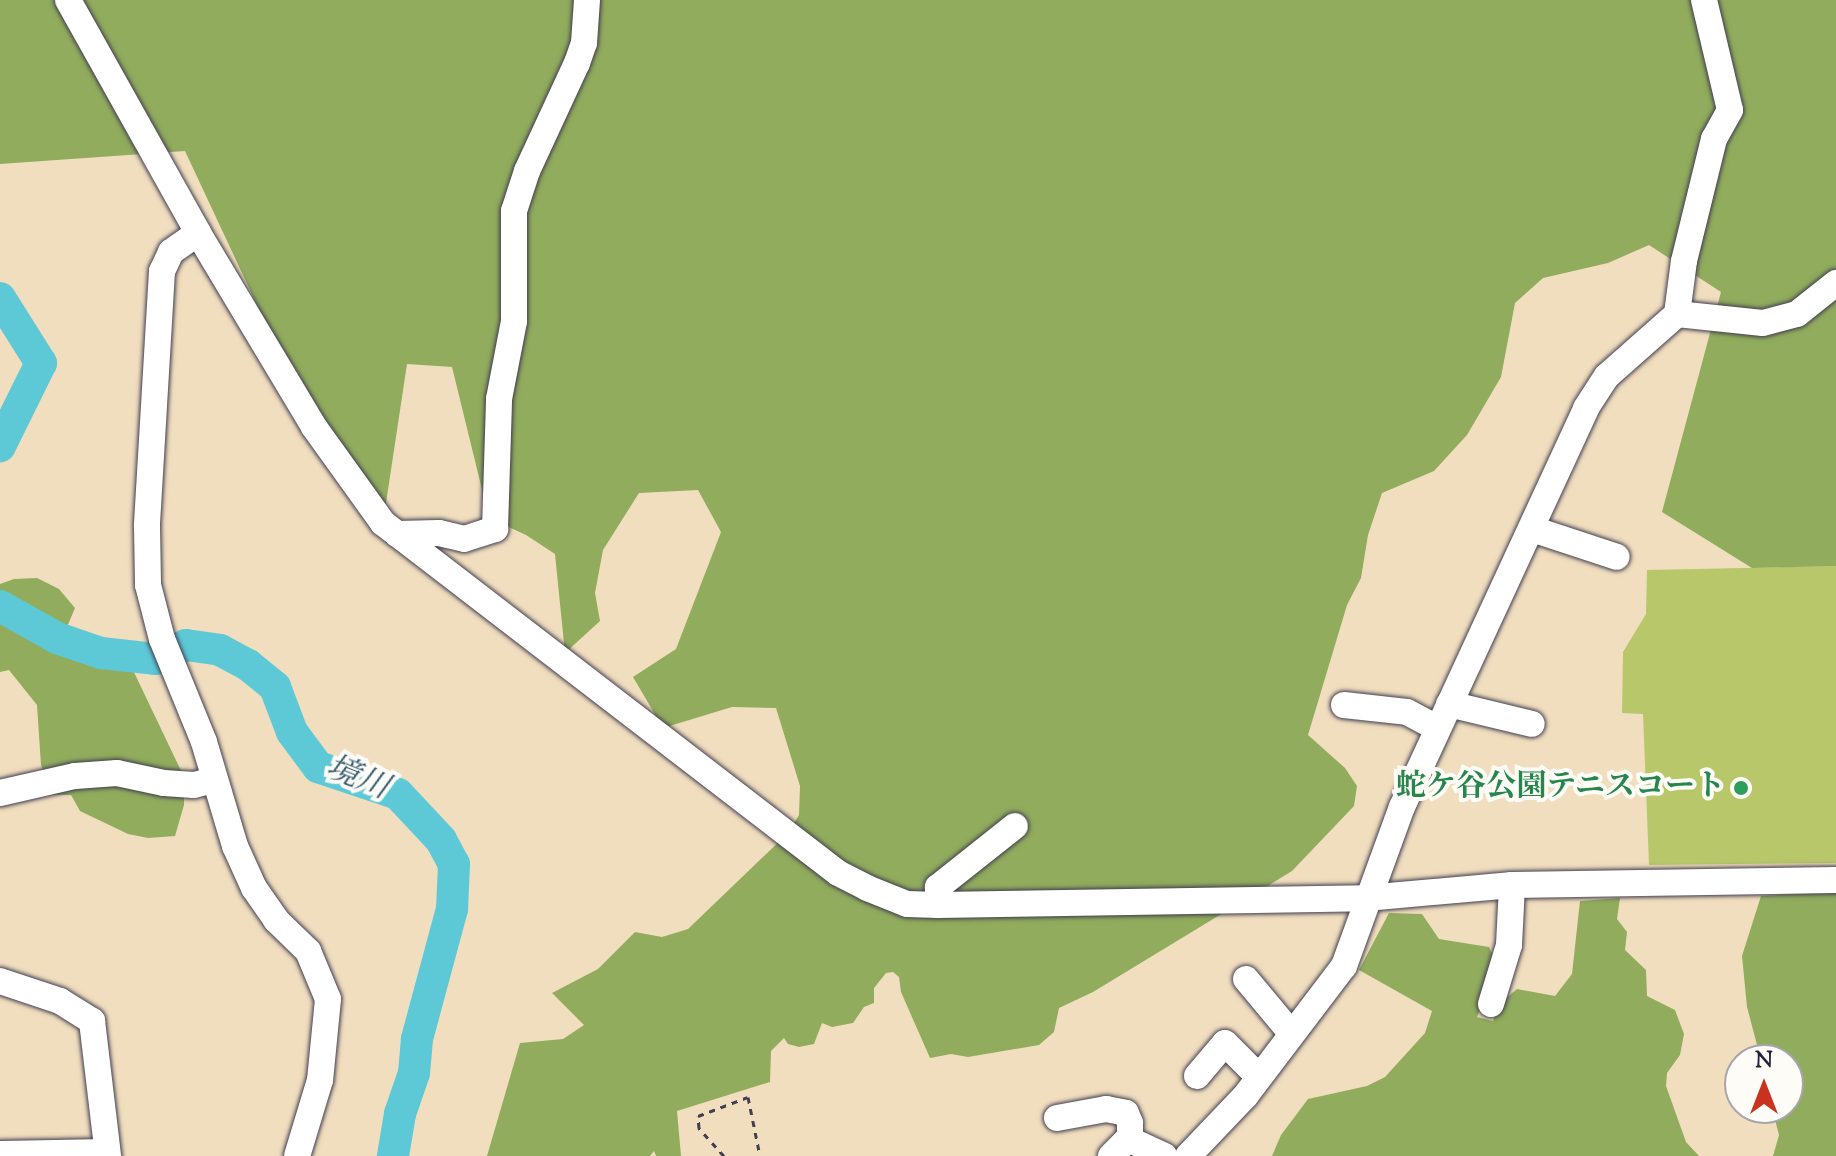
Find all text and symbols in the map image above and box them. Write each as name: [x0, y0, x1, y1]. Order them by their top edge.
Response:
water label: 境川: [320, 749, 394, 809]
place label: 蛇ケ谷公園テニスコート: [1395, 770, 1725, 806]
marker: 蛇ケ谷公園テニスコート: [1732, 779, 1750, 797]
north arrow: [1724, 1044, 1804, 1124]
text: N: [1755, 1046, 1773, 1078]

